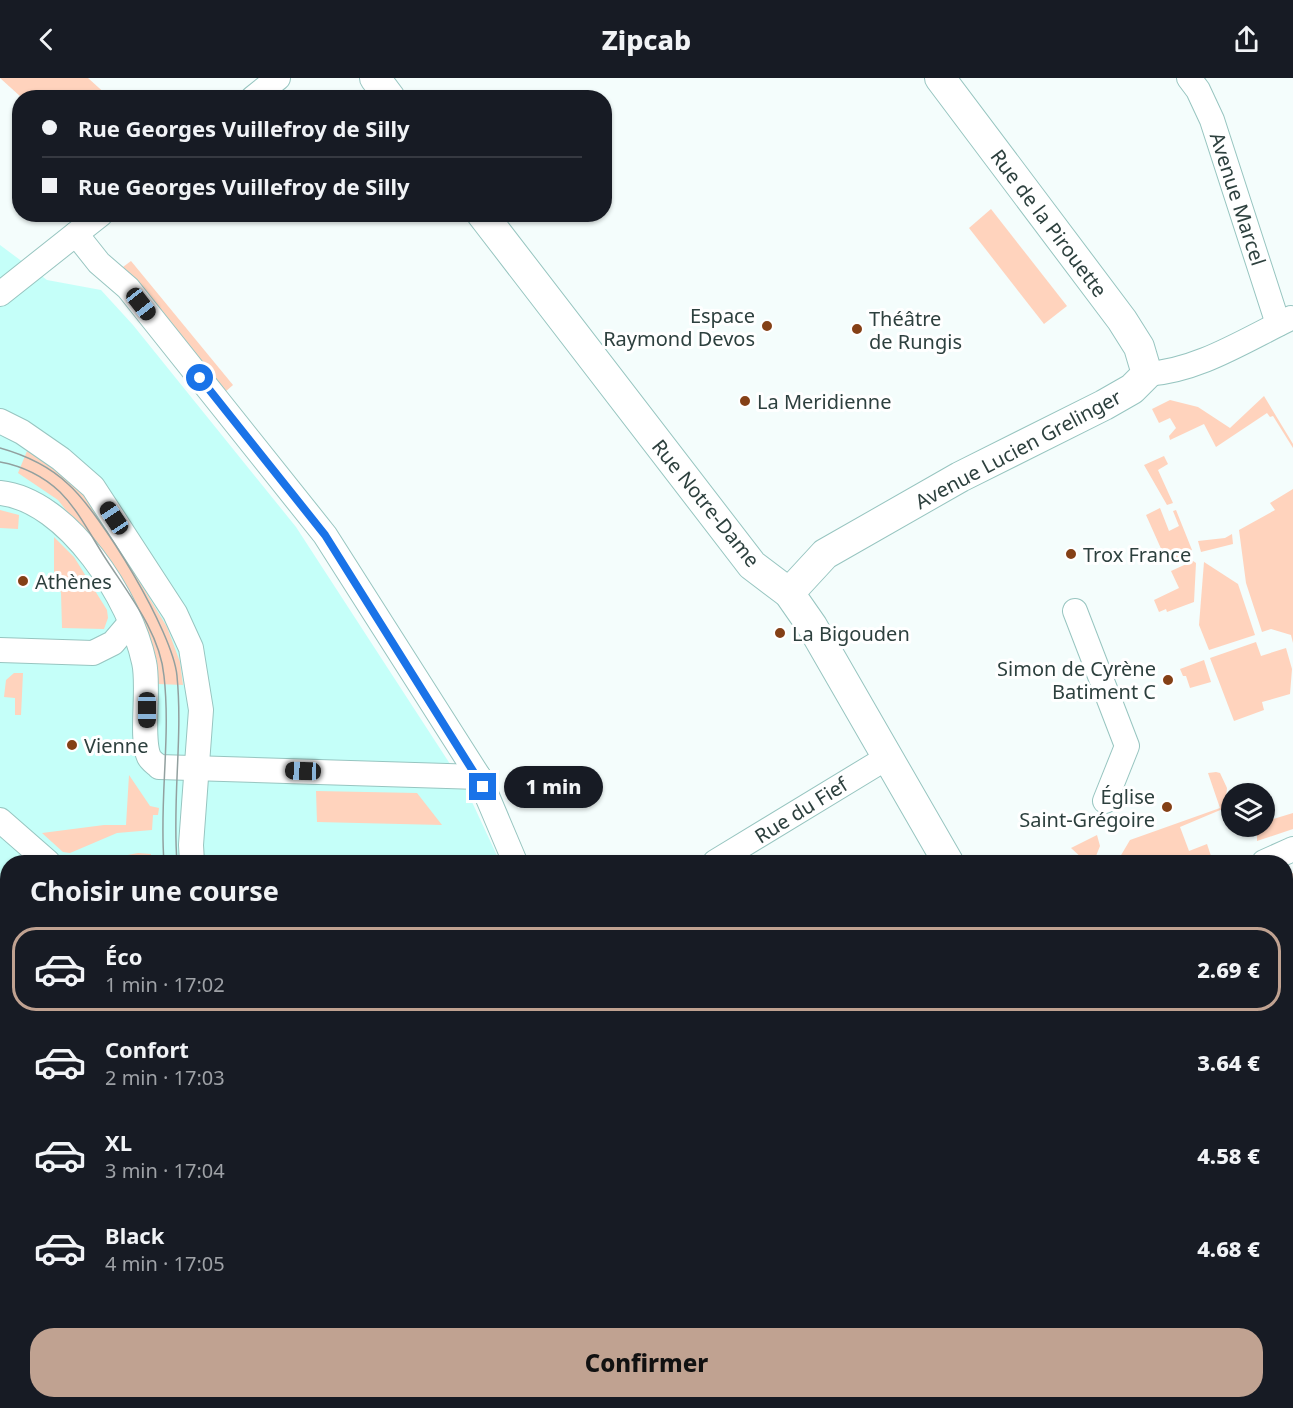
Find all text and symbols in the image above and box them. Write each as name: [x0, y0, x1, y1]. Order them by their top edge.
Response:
text: Zipcab: [602, 21, 691, 58]
icon: back: [30, 23, 63, 56]
icon: share: [1230, 23, 1263, 56]
text: Rue Georges Vuillefroy de Silly: [78, 113, 410, 143]
street label: Avenue Marcel: [1204, 129, 1272, 269]
street label: Rue de la Pirouette: [985, 144, 1113, 302]
text: Rue Georges Vuillefroy de Silly: [78, 171, 410, 201]
car: [123, 284, 159, 324]
place label: Espace Raymond Devos: [603, 302, 755, 352]
place label: Théâtre de Rungis: [869, 305, 962, 355]
marker: Espace Raymond Devos: [760, 319, 774, 333]
marker: Théâtre de Rungis: [850, 322, 864, 336]
route start: [186, 364, 213, 391]
street label: Avenue Lucien Grelinger: [910, 383, 1126, 515]
place label: La Meridienne: [757, 388, 891, 415]
marker: La Meridienne: [738, 394, 752, 408]
street label: Rue Notre-Dame: [646, 433, 766, 573]
car: [96, 498, 132, 538]
place label: Trox France: [1083, 541, 1191, 568]
marker: Trox France: [1064, 547, 1078, 561]
place label: Athènes: [35, 568, 112, 595]
marker: Athènes: [16, 574, 30, 588]
place label: La Bigouden: [792, 620, 910, 647]
marker: La Bigouden: [773, 626, 787, 640]
place label: Simon de Cyrène Batiment C: [997, 655, 1156, 705]
marker: Simon de Cyrène Batiment C: [1161, 673, 1175, 687]
car: [138, 692, 156, 728]
place label: Vienne: [84, 732, 148, 759]
marker: Vienne: [65, 738, 79, 752]
car: [285, 761, 321, 781]
callout: 1 min: [504, 766, 603, 808]
street label: Rue du Fief: [749, 770, 854, 849]
route end: [469, 773, 496, 800]
text: 1 min: [526, 773, 581, 800]
place label: Église Saint-Grégoire: [1019, 783, 1155, 833]
map controls: [1221, 783, 1275, 837]
button: layers: [1221, 783, 1275, 837]
marker: Église Saint-Grégoire: [1160, 800, 1174, 814]
text: Choisir une course: [30, 872, 279, 909]
text: Éco: [105, 941, 142, 971]
icon: car: [33, 942, 87, 996]
text: 2.69 €: [1197, 954, 1260, 984]
text: 1 min · 17:02: [105, 971, 225, 998]
text: Confort: [105, 1034, 189, 1064]
icon: car: [33, 1035, 87, 1089]
text: 3.64 €: [1197, 1047, 1260, 1077]
text: 2 min · 17:03: [105, 1064, 225, 1091]
text: XL: [105, 1127, 132, 1157]
icon: car: [33, 1128, 87, 1182]
text: 4.58 €: [1197, 1140, 1260, 1170]
text: 3 min · 17:04: [105, 1157, 225, 1184]
text: Black: [105, 1220, 164, 1250]
icon: car: [33, 1221, 87, 1275]
text: 4.68 €: [1197, 1233, 1260, 1263]
text: 4 min · 17:05: [105, 1250, 225, 1277]
button: Confirmer: [30, 1328, 1263, 1397]

